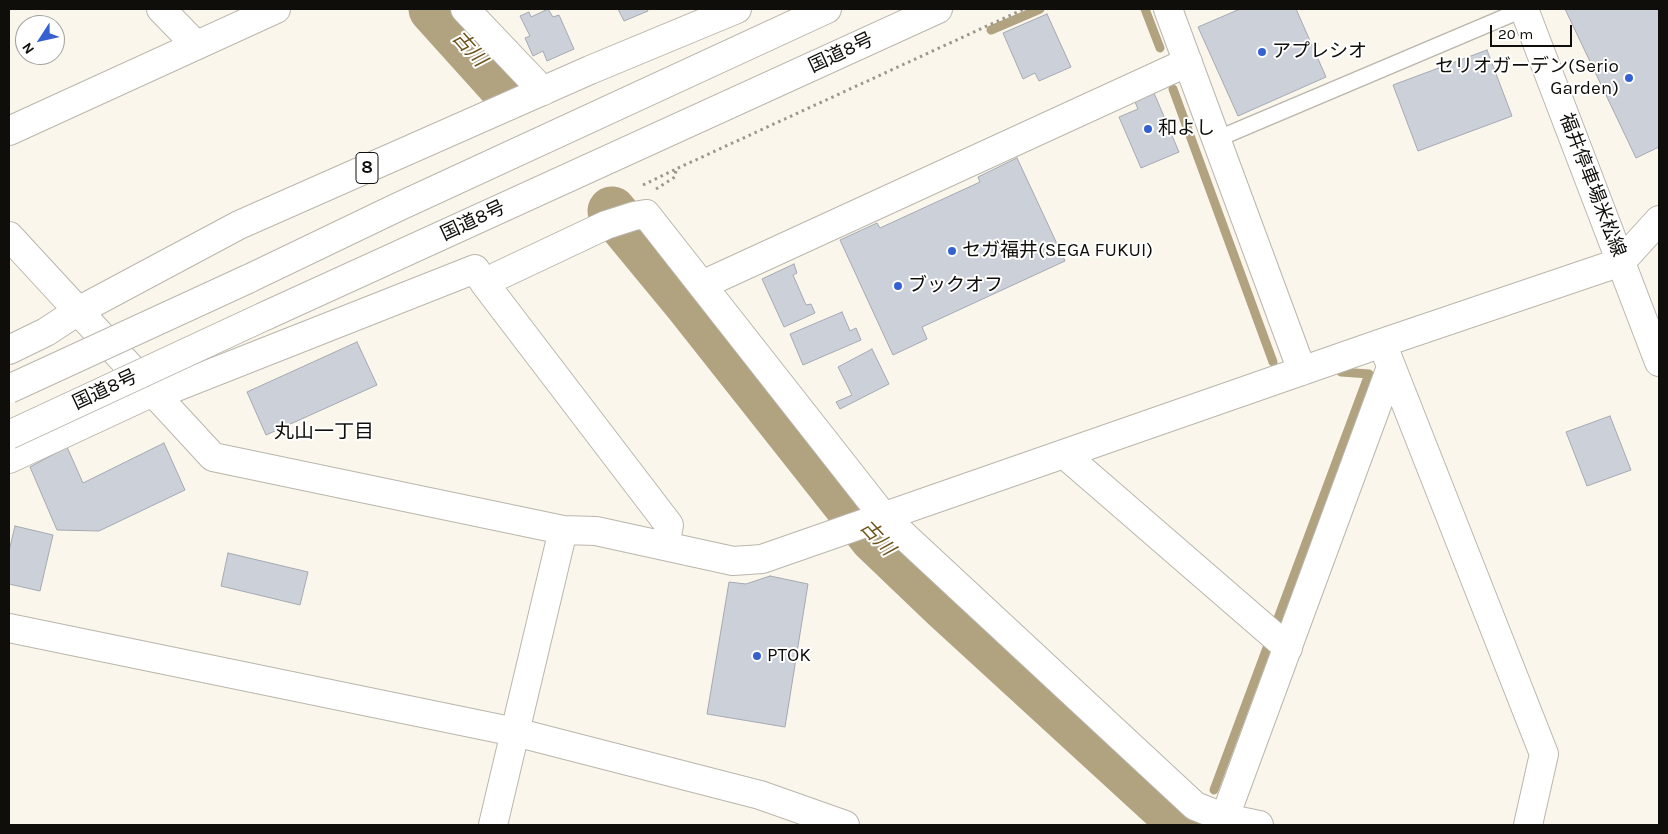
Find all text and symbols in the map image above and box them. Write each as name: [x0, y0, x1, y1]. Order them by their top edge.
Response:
north arrow: [15, 15, 65, 65]
scale bar: [1493, 15, 1576, 47]
text: 20 m: [1498, 25, 1533, 43]
water label: 古川: [447, 26, 491, 72]
street label: 国道8号: [805, 28, 877, 78]
text: N: [18, 39, 38, 57]
place label: アプレシオ: [1272, 41, 1367, 63]
marker: アプレシオ: [1256, 46, 1268, 58]
place label: セリオガーデン(Serio Garden): [1435, 56, 1619, 100]
marker: セリオガーデン(Serio Garden): [1623, 72, 1635, 84]
street label: 福井停車場米松線: [1554, 110, 1630, 260]
place label: 和よし: [1158, 118, 1215, 140]
marker: 和よし: [1142, 123, 1154, 135]
road number: 8: [356, 152, 378, 184]
street label: 国道8号: [437, 196, 509, 246]
place label: セガ福井(SEGA FUKUI): [962, 240, 1153, 262]
marker: セガ福井(SEGA FUKUI): [946, 245, 958, 257]
place label: ブックオフ: [908, 275, 1003, 297]
marker: ブックオフ: [892, 280, 904, 292]
street label: 国道8号: [69, 365, 141, 415]
district label: 丸山一丁目: [274, 420, 374, 444]
water label: 古川: [855, 515, 899, 561]
place label: PTOK: [767, 645, 811, 667]
marker: PTOK: [751, 650, 763, 662]

